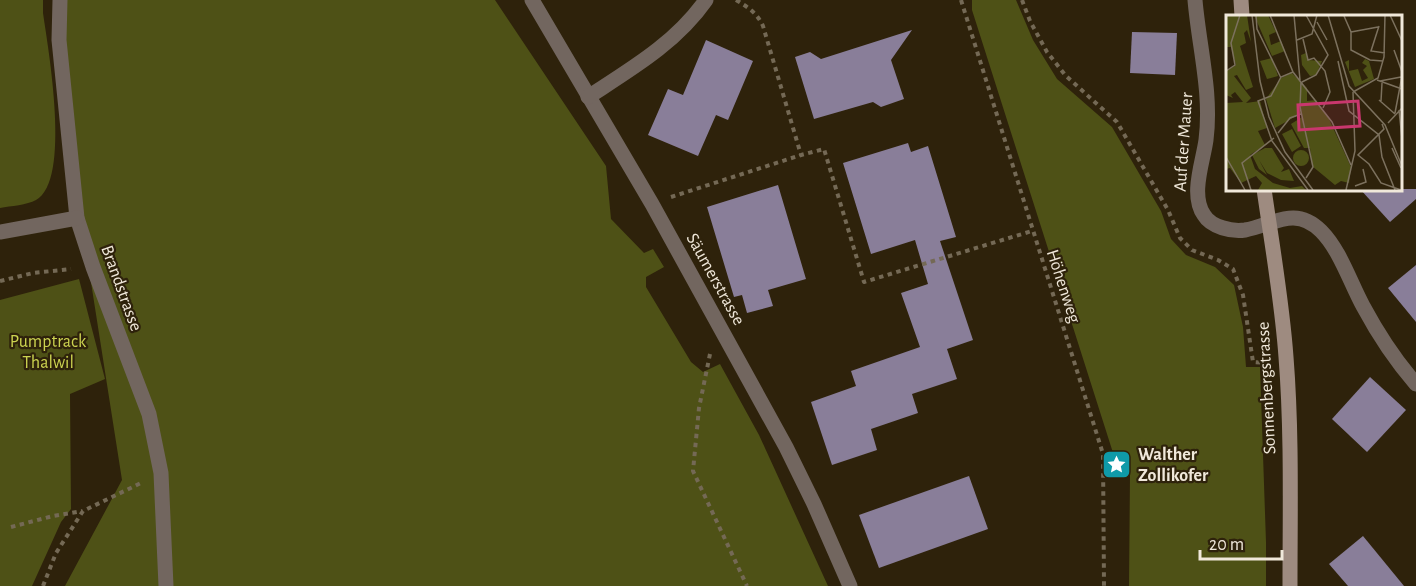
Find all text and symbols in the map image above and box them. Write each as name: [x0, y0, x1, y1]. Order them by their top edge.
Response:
inset map: [1226, 15, 1401, 190]
street label: Auf der Mauer: [1172, 92, 1196, 192]
street label: Säumerstrasse: [683, 231, 748, 328]
street label: Brandstrasse: [97, 243, 145, 334]
street label: Höhenweg: [1043, 247, 1083, 326]
street label: Sonnenbergstrasse: [1255, 321, 1279, 455]
park label: Pumptrack Thalwil: [10, 333, 87, 372]
place label: Walther Zollikofer: [1138, 446, 1209, 485]
place icon: Walther Zollikofer: [1101, 448, 1133, 480]
scale bar: [1200, 523, 1282, 561]
text: 20 m: [1209, 536, 1244, 554]

